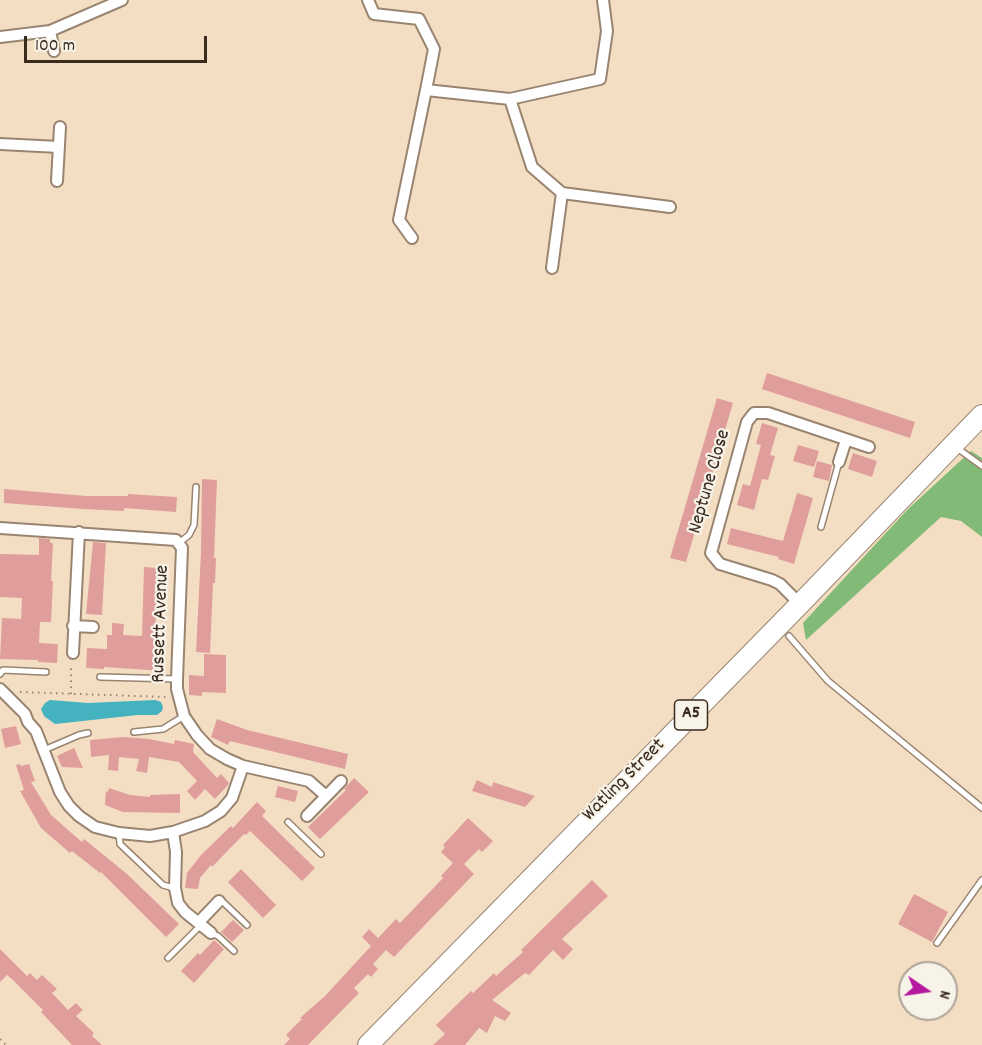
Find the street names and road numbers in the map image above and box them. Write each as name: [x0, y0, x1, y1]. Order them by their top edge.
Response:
street label: Neptune Close: [685, 427, 737, 537]
street label: Russett Avenue: [148, 565, 176, 683]
road number: A5: [674, 700, 708, 730]
street label: Watling Street: [578, 734, 672, 828]

